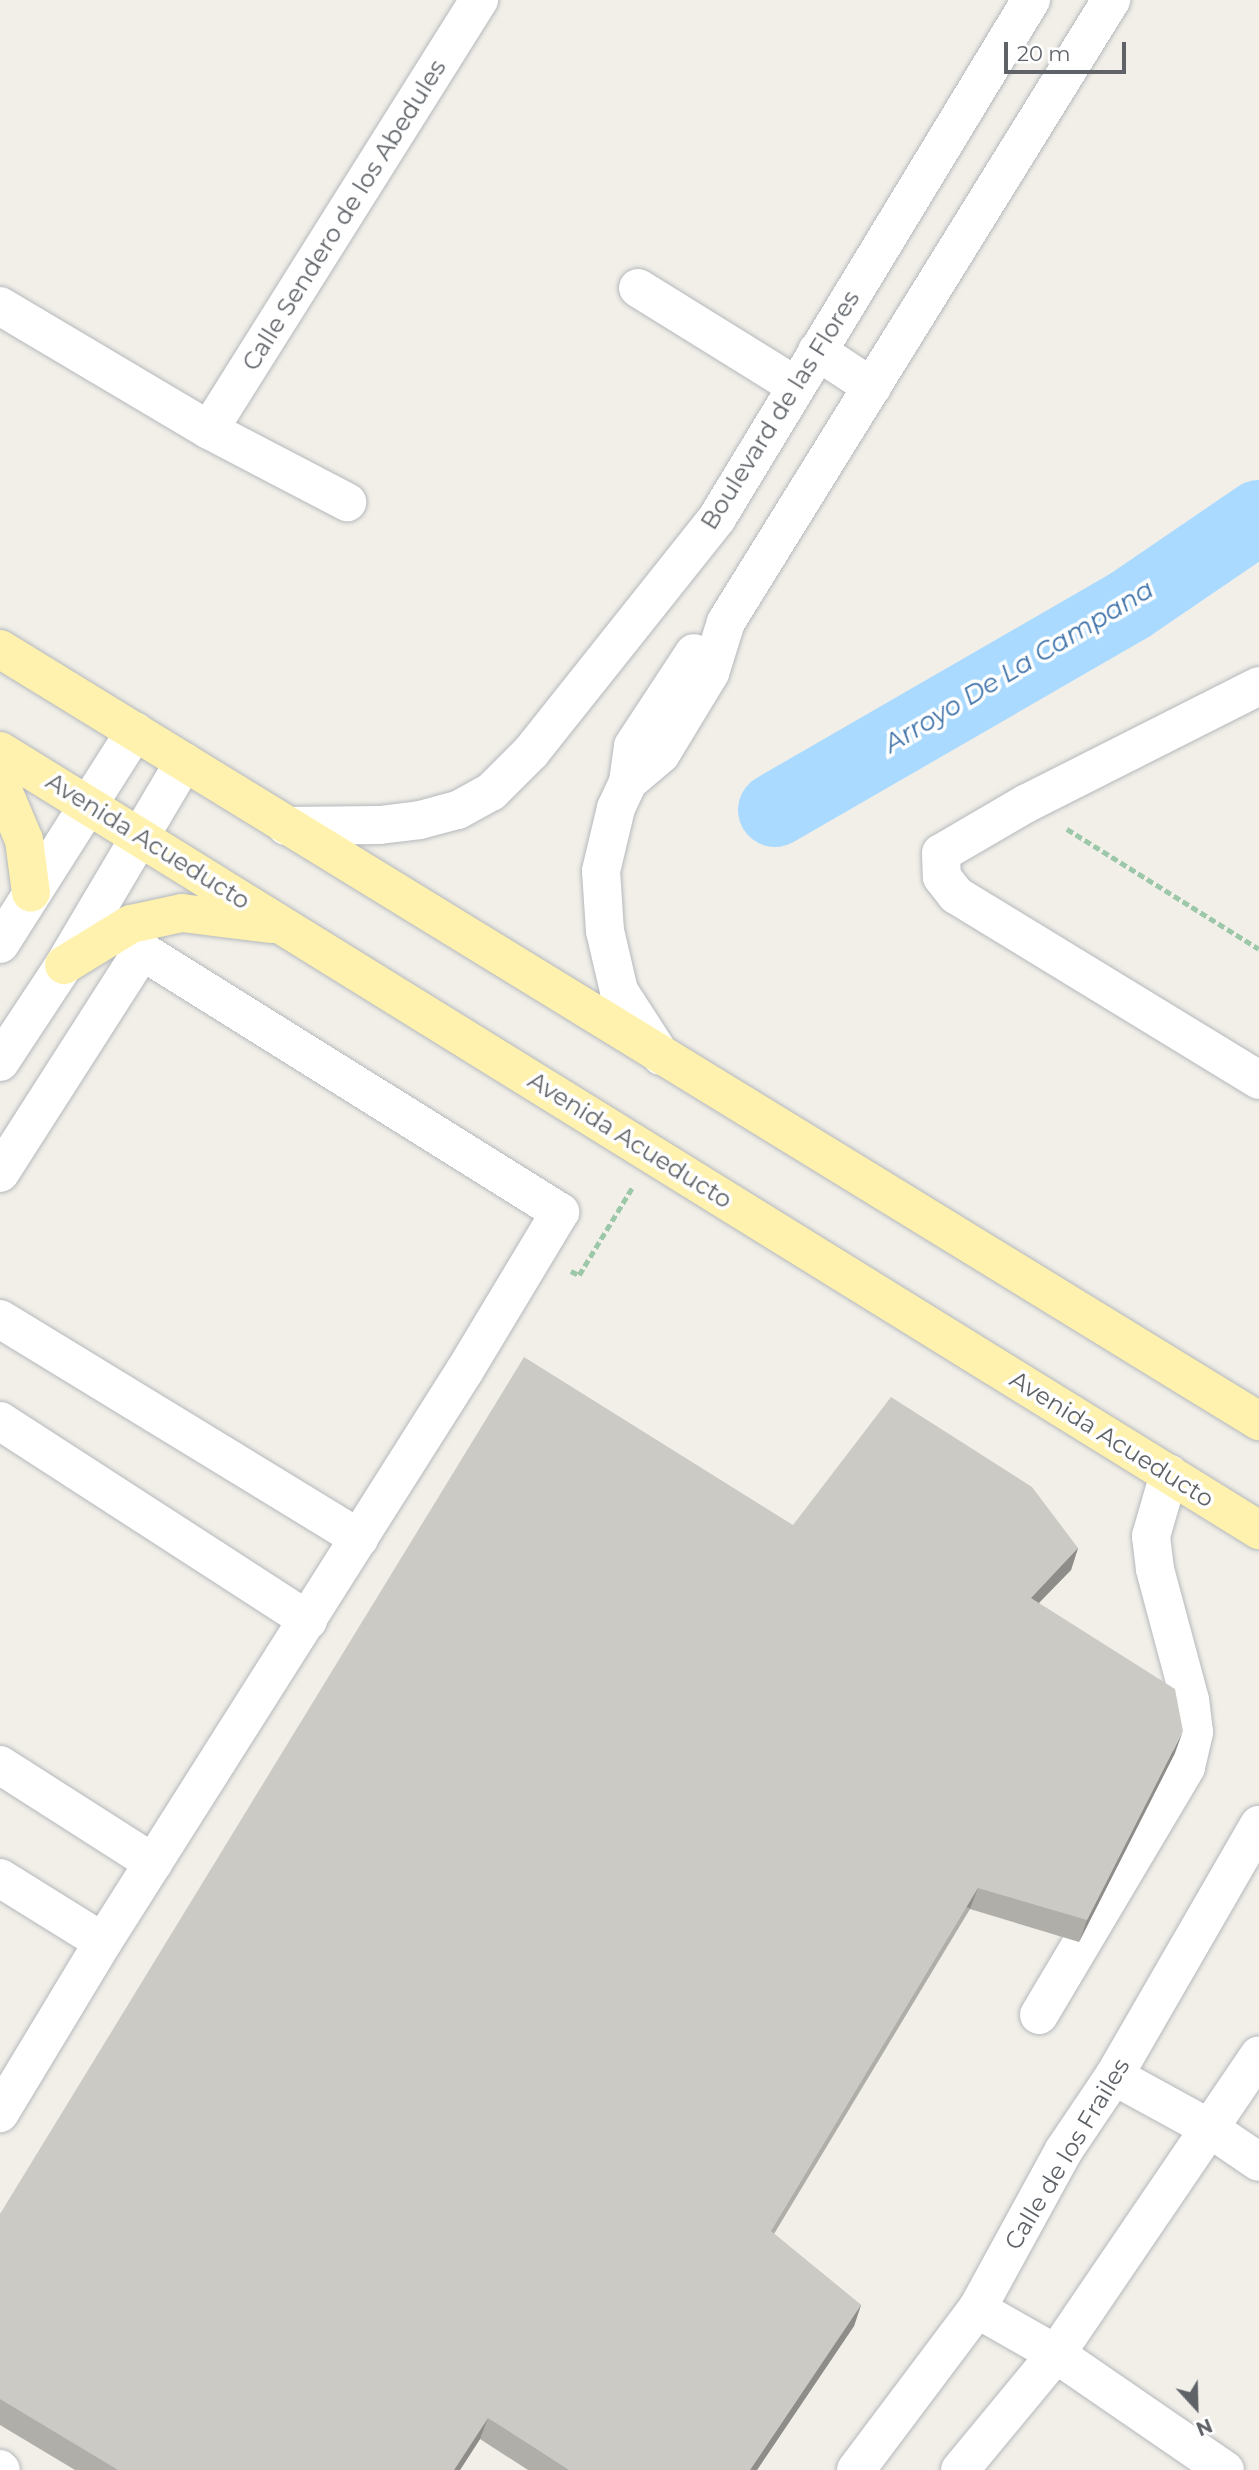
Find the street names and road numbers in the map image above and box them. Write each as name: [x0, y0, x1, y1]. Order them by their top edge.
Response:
street label: Calle Sendero de los Abedules: [236, 54, 452, 376]
street label: Boulevard de las Flores: [695, 285, 865, 535]
street label: Avenida Acueducto: [41, 767, 255, 915]
street label: Avenida Acueducto: [523, 1066, 737, 1214]
street label: Avenida Acueducto: [1005, 1365, 1219, 1513]
street label: Calle de los Frailes: [998, 2053, 1136, 2255]

